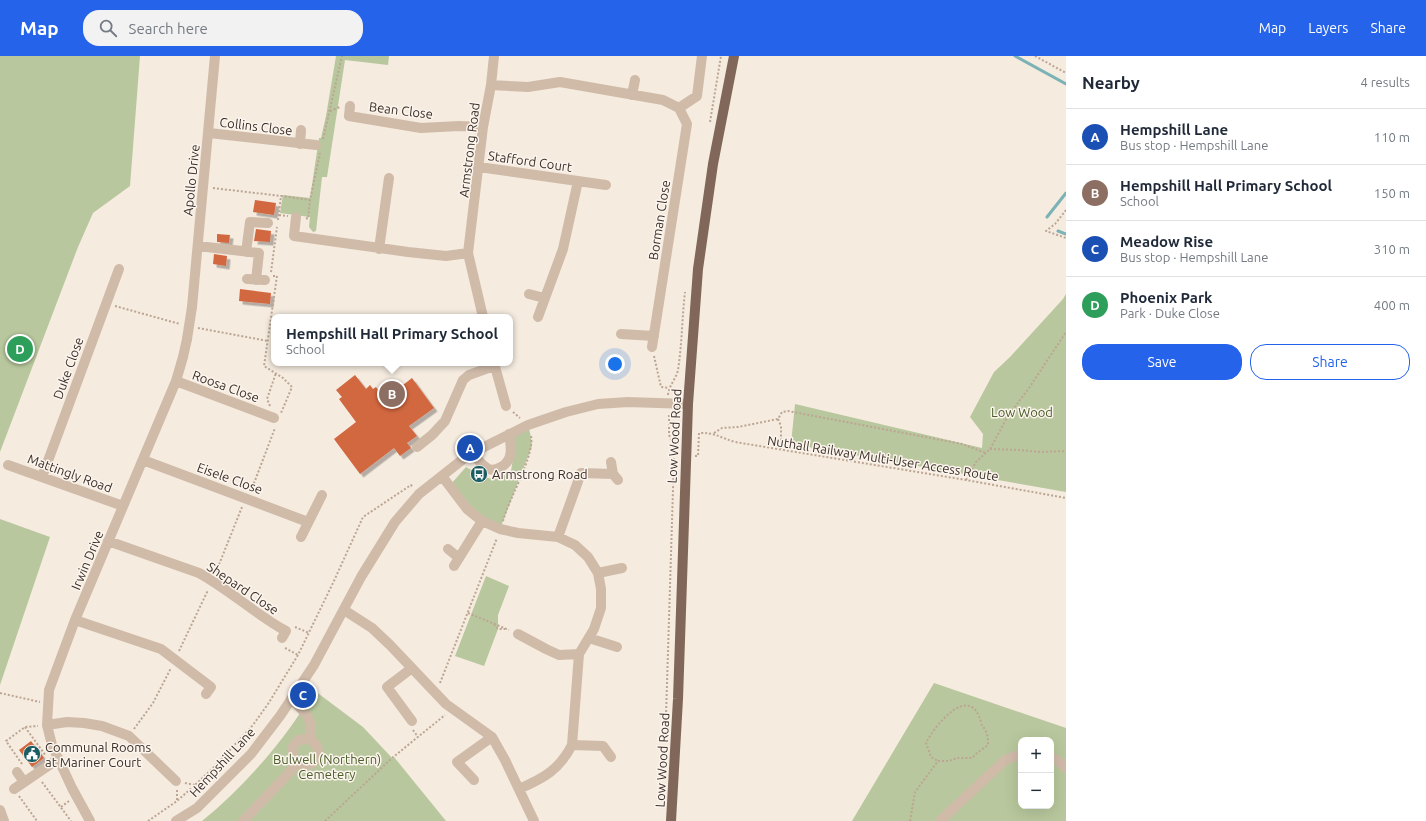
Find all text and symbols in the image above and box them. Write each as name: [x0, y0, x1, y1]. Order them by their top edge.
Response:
search box: [83, 10, 363, 46]
text: Map: [20, 17, 59, 39]
icon: search: [97, 17, 119, 39]
text: Search here: [129, 20, 208, 37]
text: Map: [1259, 20, 1286, 36]
text: Layers: [1308, 20, 1348, 36]
text: Share: [1370, 20, 1406, 36]
text: Nearby: [1082, 73, 1140, 92]
text: 4 results: [1360, 75, 1410, 89]
street label: Bean Close: [368, 99, 434, 121]
street label: Armstrong Road: [456, 102, 482, 198]
street label: Collins Close: [219, 115, 293, 137]
text: Hempshill Lane: [1120, 121, 1228, 138]
text: A: [1090, 130, 1100, 144]
text: 110 m: [1374, 130, 1410, 144]
text: Bus stop · Hempshill Lane: [1120, 138, 1268, 152]
street label: Apollo Drive: [180, 144, 202, 216]
street label: Stafford Court: [487, 148, 573, 174]
text: Hempshill Hall Primary School: [1120, 177, 1332, 194]
street label: Borman Close: [646, 179, 672, 261]
text: B: [1091, 186, 1099, 200]
text: 150 m: [1374, 186, 1410, 200]
text: School: [1120, 194, 1159, 208]
text: Meadow Rise: [1120, 233, 1213, 250]
text: C: [1091, 242, 1099, 256]
text: 310 m: [1374, 242, 1410, 256]
text: Bus stop · Hempshill Lane: [1120, 250, 1268, 264]
text: Phoenix Park: [1120, 289, 1213, 306]
text: D: [1090, 298, 1100, 312]
text: 400 m: [1374, 298, 1410, 312]
text: Park · Duke Close: [1120, 306, 1220, 320]
popup: [271, 314, 513, 366]
text: Hempshill Hall Primary School: [286, 325, 498, 342]
pin: D: [7, 334, 33, 364]
street label: Duke Close: [50, 335, 86, 401]
text: School: [286, 342, 325, 356]
button: Save: [1082, 344, 1242, 380]
button: Share: [1250, 344, 1410, 380]
your location: [605, 354, 625, 374]
street label: Roosa Close: [191, 367, 261, 405]
pin: B: [379, 379, 405, 409]
street label: Low Wood Road: [665, 388, 683, 484]
park label: Low Wood: [991, 405, 1053, 419]
pin: A: [457, 433, 483, 463]
street label: Nuthall Railway Multi-User Access Route: [766, 433, 1000, 483]
street label: Mattingly Road: [26, 451, 114, 495]
street label: Eisele Close: [195, 460, 265, 496]
bus stop icon: Armstrong Road: [469, 464, 489, 484]
place label: Armstrong Road: [492, 467, 588, 481]
street label: Irwin Drive: [68, 528, 106, 592]
street label: Shepard Close: [205, 559, 281, 617]
pin: C: [290, 680, 316, 710]
street label: Low Wood Road: [653, 712, 671, 808]
street label: Hempshill Lane: [187, 725, 257, 799]
map controls: [1018, 737, 1054, 809]
button: +: [1018, 737, 1054, 773]
place label: Communal Rooms at Mariner Court: [45, 740, 151, 769]
public building icon: Communal Rooms at Mariner Court: [22, 744, 42, 764]
park label: Bulwell (Northern) Cemetery: [273, 752, 381, 781]
button: −: [1018, 773, 1054, 809]

